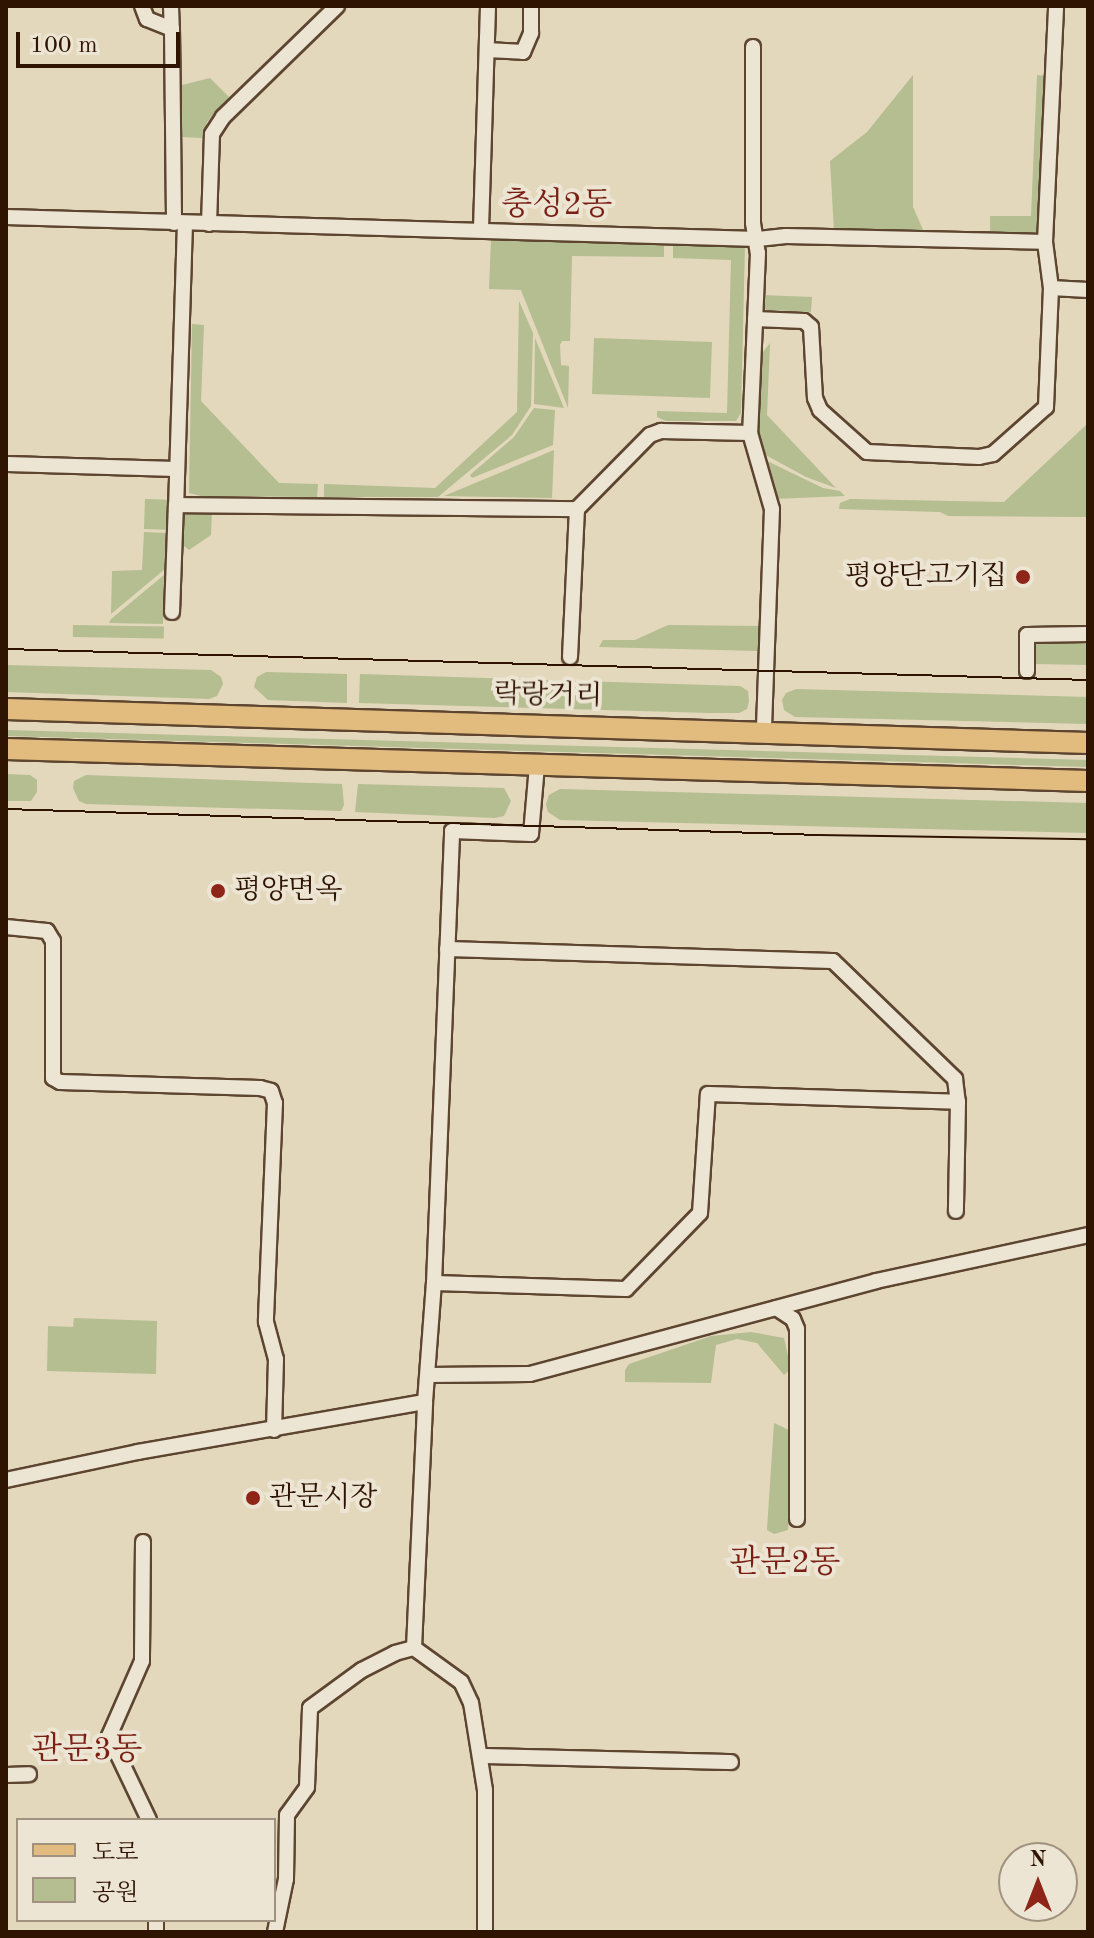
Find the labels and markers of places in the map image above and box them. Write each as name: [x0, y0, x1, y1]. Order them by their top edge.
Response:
place label: 평양단고기집: [845, 560, 1007, 594]
marker: 평양단고기집: [1014, 568, 1032, 586]
place label: 평양면옥: [234, 874, 342, 908]
marker: 평양면옥: [209, 882, 227, 900]
place label: 관문시장: [269, 1481, 377, 1515]
marker: 관문시장: [244, 1489, 262, 1507]

